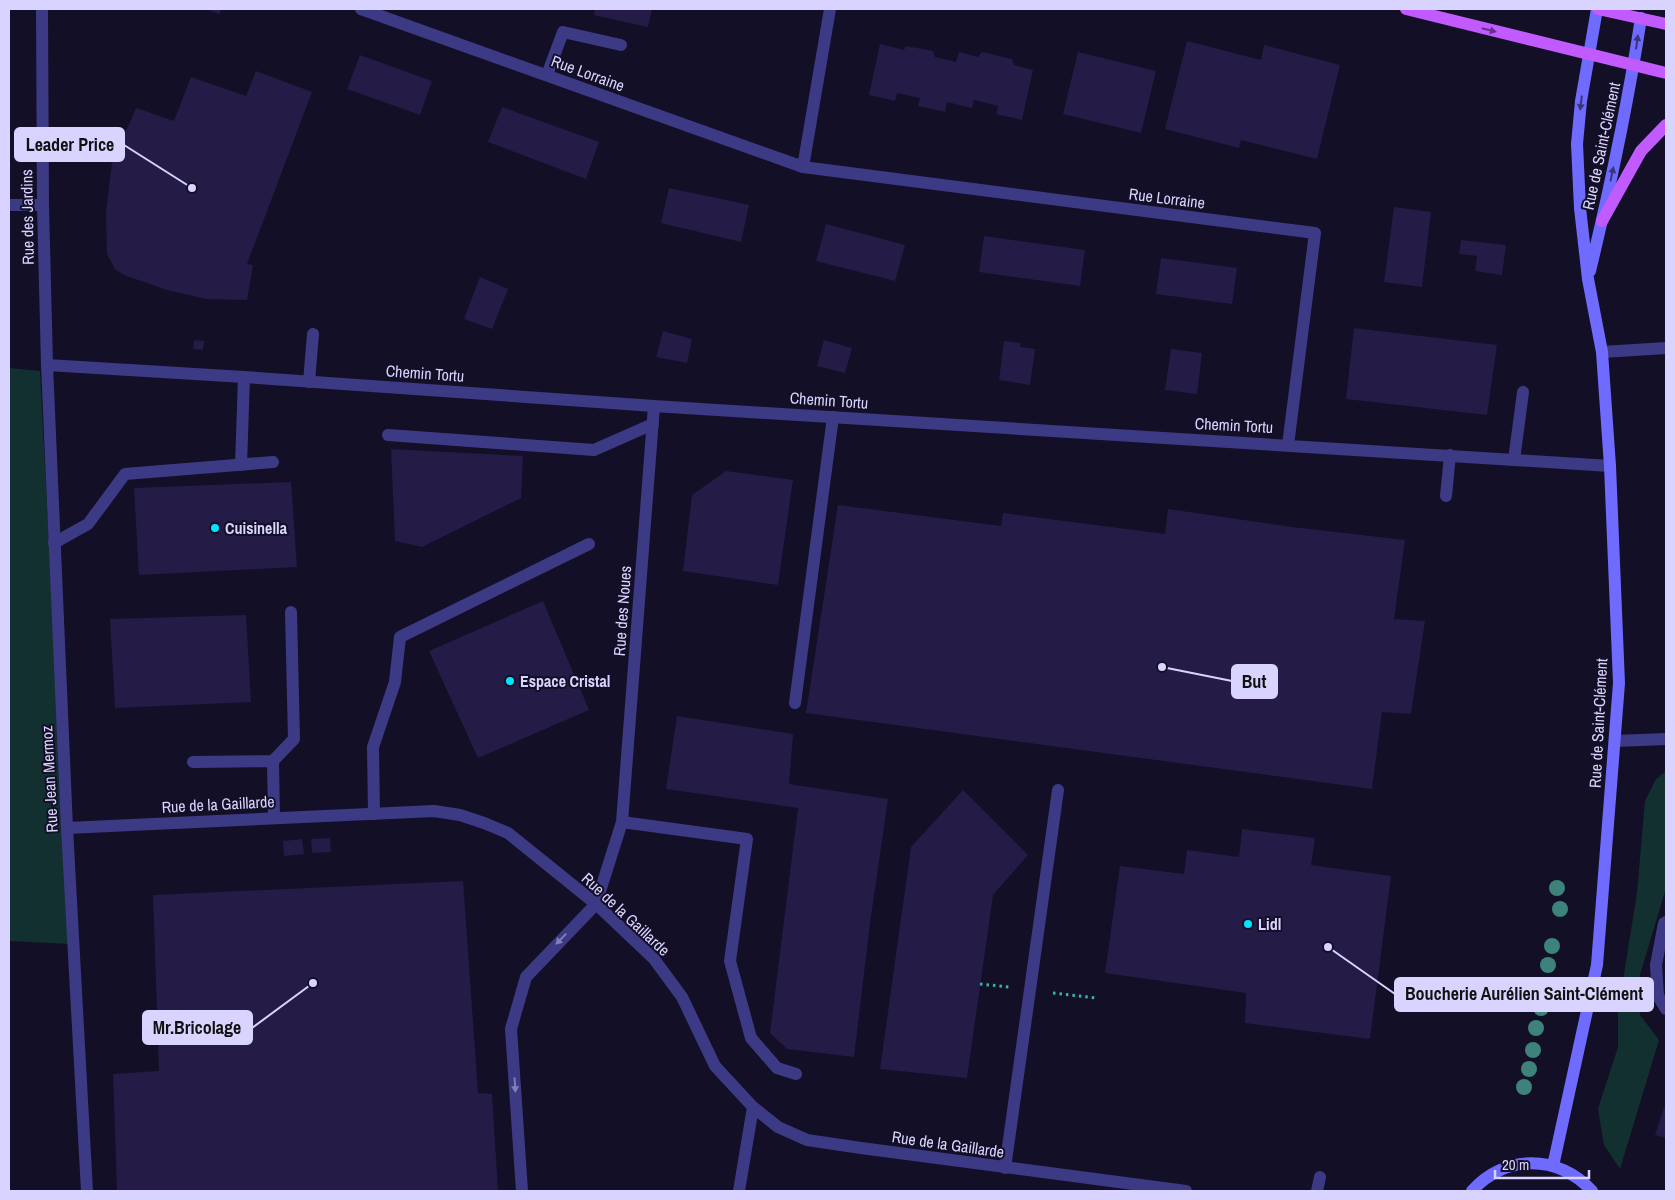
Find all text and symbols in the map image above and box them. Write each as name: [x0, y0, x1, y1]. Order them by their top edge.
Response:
one-way arrow: [1482, 26, 1497, 34]
one-way arrow: [1634, 34, 1642, 50]
street label: Rue Lorraine: [548, 50, 628, 96]
street label: Rue de Saint-Clément: [1577, 80, 1625, 212]
one-way arrow: [1577, 95, 1585, 111]
callout: Leader Price: [15, 128, 124, 161]
text: Leader Price: [26, 132, 114, 157]
one-way arrow: [1608, 166, 1616, 181]
street label: Rue des Jardins: [15, 169, 39, 265]
street label: Rue Lorraine: [1128, 182, 1206, 214]
street label: Chemin Tortu: [385, 359, 465, 387]
street label: Chemin Tortu: [789, 386, 869, 414]
street label: Chemin Tortu: [1194, 412, 1274, 438]
place label: Cuisinella: [225, 517, 288, 539]
marker: Cuisinella: [209, 522, 221, 534]
street label: Rue des Noues: [608, 565, 636, 657]
street label: Rue de Saint-Clément: [1584, 657, 1612, 788]
callout: But: [1232, 665, 1277, 698]
text: But: [1242, 669, 1266, 694]
place label: Espace Cristal: [520, 670, 610, 692]
marker: Espace Cristal: [504, 675, 516, 687]
street label: Rue Jean Mermoz: [35, 724, 63, 833]
street label: Rue de la Gaillarde: [161, 790, 275, 818]
street label: Rue de la Gaillarde: [577, 867, 675, 961]
place label: Lidl: [1258, 913, 1281, 935]
marker: Lidl: [1242, 918, 1254, 930]
one-way arrow: [556, 933, 568, 945]
callout: Boucherie Aurélien Saint-Clément: [1395, 978, 1653, 1011]
text: Boucherie Aurélien Saint-Clément: [1405, 981, 1643, 1006]
callout: Mr.Bricolage: [143, 1011, 252, 1044]
text: Mr.Bricolage: [153, 1015, 241, 1040]
one-way arrow: [512, 1078, 520, 1094]
street label: Rue de la Gaillarde: [890, 1125, 1006, 1163]
scale bar: [1495, 1148, 1589, 1180]
text: 20 m: [1502, 1154, 1529, 1175]

